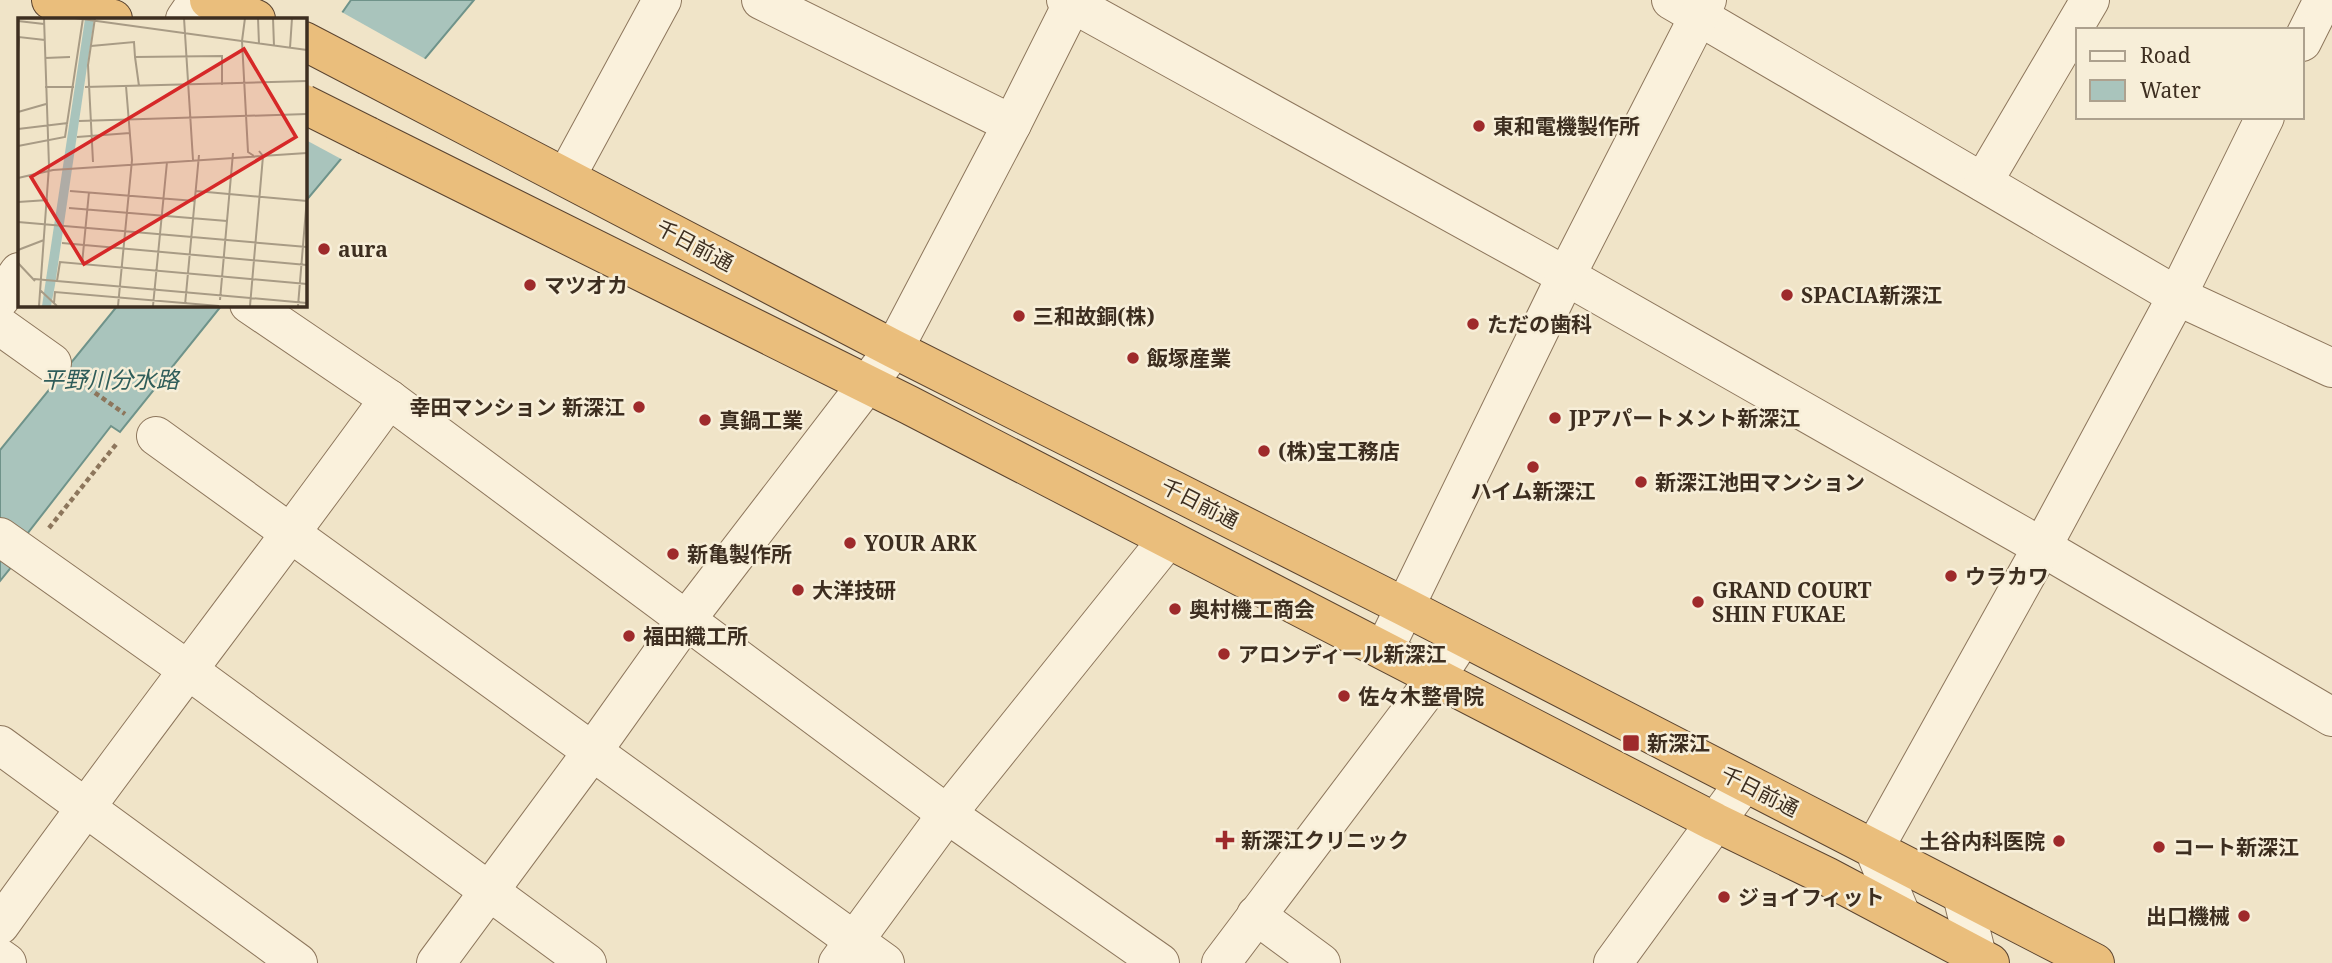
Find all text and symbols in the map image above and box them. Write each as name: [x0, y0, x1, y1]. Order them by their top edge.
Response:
inset map: [18, 18, 306, 306]
legend: [2076, 28, 2304, 119]
text: Road: [2140, 41, 2191, 69]
text: Water: [2140, 76, 2201, 104]
place label: 東和電機製作所: [1493, 112, 1640, 140]
marker: 東和電機製作所: [1471, 118, 1487, 134]
street label: 千日前通: [651, 213, 739, 277]
place label: aura: [338, 235, 388, 263]
marker: aura: [316, 241, 332, 257]
place label: マツオカ: [544, 271, 628, 299]
marker: マツオカ: [522, 277, 538, 293]
place label: SPACIA新深江: [1801, 281, 1942, 309]
marker: SPACIA新深江: [1779, 287, 1795, 303]
place label: 三和故銅(株): [1033, 302, 1155, 330]
marker: 三和故銅(株): [1011, 308, 1027, 324]
place label: ただの歯科: [1487, 310, 1592, 338]
marker: ただの歯科: [1465, 316, 1481, 332]
place label: 飯塚産業: [1146, 344, 1231, 372]
marker: 飯塚産業: [1125, 350, 1141, 366]
water label: 平野川分水路: [41, 363, 181, 395]
place label: 幸田マンション 新深江: [410, 393, 625, 421]
marker: 幸田マンション 新深江: [631, 399, 647, 415]
place label: JPアパートメント新深江: [1568, 404, 1800, 432]
place label: 真鍋工業: [719, 406, 803, 434]
marker: JPアパートメント新深江: [1547, 410, 1563, 426]
marker: 真鍋工業: [697, 412, 713, 428]
place label: (株)宝工務店: [1278, 437, 1400, 465]
marker: (株)宝工務店: [1256, 443, 1272, 459]
marker: ハイム新深江: [1525, 459, 1541, 475]
place label: 新深江池田マンション: [1655, 468, 1865, 496]
street label: 千日前通: [1156, 471, 1244, 535]
marker: 新深江池田マンション: [1633, 474, 1649, 490]
place label: ハイム新深江: [1470, 477, 1596, 505]
place label: YOUR ARK: [864, 529, 977, 557]
marker: YOUR ARK: [842, 535, 858, 551]
place label: 新亀製作所: [687, 540, 792, 568]
marker: 新亀製作所: [665, 546, 681, 562]
place label: ウラカワ: [1965, 562, 2049, 590]
marker: ウラカワ: [1943, 568, 1959, 584]
place label: 大洋技研: [812, 576, 896, 604]
place label: GRAND COURT SHIN FUKAE: [1712, 576, 1872, 628]
marker: 大洋技研: [790, 582, 806, 598]
marker: GRAND COURT SHIN FUKAE: [1690, 594, 1706, 610]
place label: 奥村機工商会: [1189, 595, 1315, 623]
marker: 奥村機工商会: [1167, 601, 1183, 617]
place label: 福田織工所: [643, 622, 748, 650]
marker: 福田織工所: [621, 628, 637, 644]
place label: アロンディール新深江: [1238, 640, 1447, 668]
marker: アロンディール新深江: [1216, 646, 1232, 662]
place label: 佐々木整骨院: [1358, 682, 1484, 710]
marker: 佐々木整骨院: [1336, 688, 1352, 704]
place label: 新深江: [1647, 729, 1710, 757]
marker: 新深江: [1621, 733, 1641, 753]
street label: 千日前通: [1716, 759, 1804, 823]
place label: 新深江クリニック: [1241, 826, 1409, 854]
place label: 土谷内科医院: [1919, 827, 2045, 855]
marker: 新深江クリニック: [1215, 830, 1235, 850]
marker: 土谷内科医院: [2051, 833, 2067, 849]
place label: コート新深江: [2173, 833, 2299, 861]
marker: コート新深江: [2151, 839, 2167, 855]
place label: ジョイフィット: [1738, 883, 1885, 911]
marker: ジョイフィット: [1716, 889, 1732, 905]
place label: 出口機械: [2146, 902, 2230, 930]
marker: 出口機械: [2236, 908, 2252, 924]

